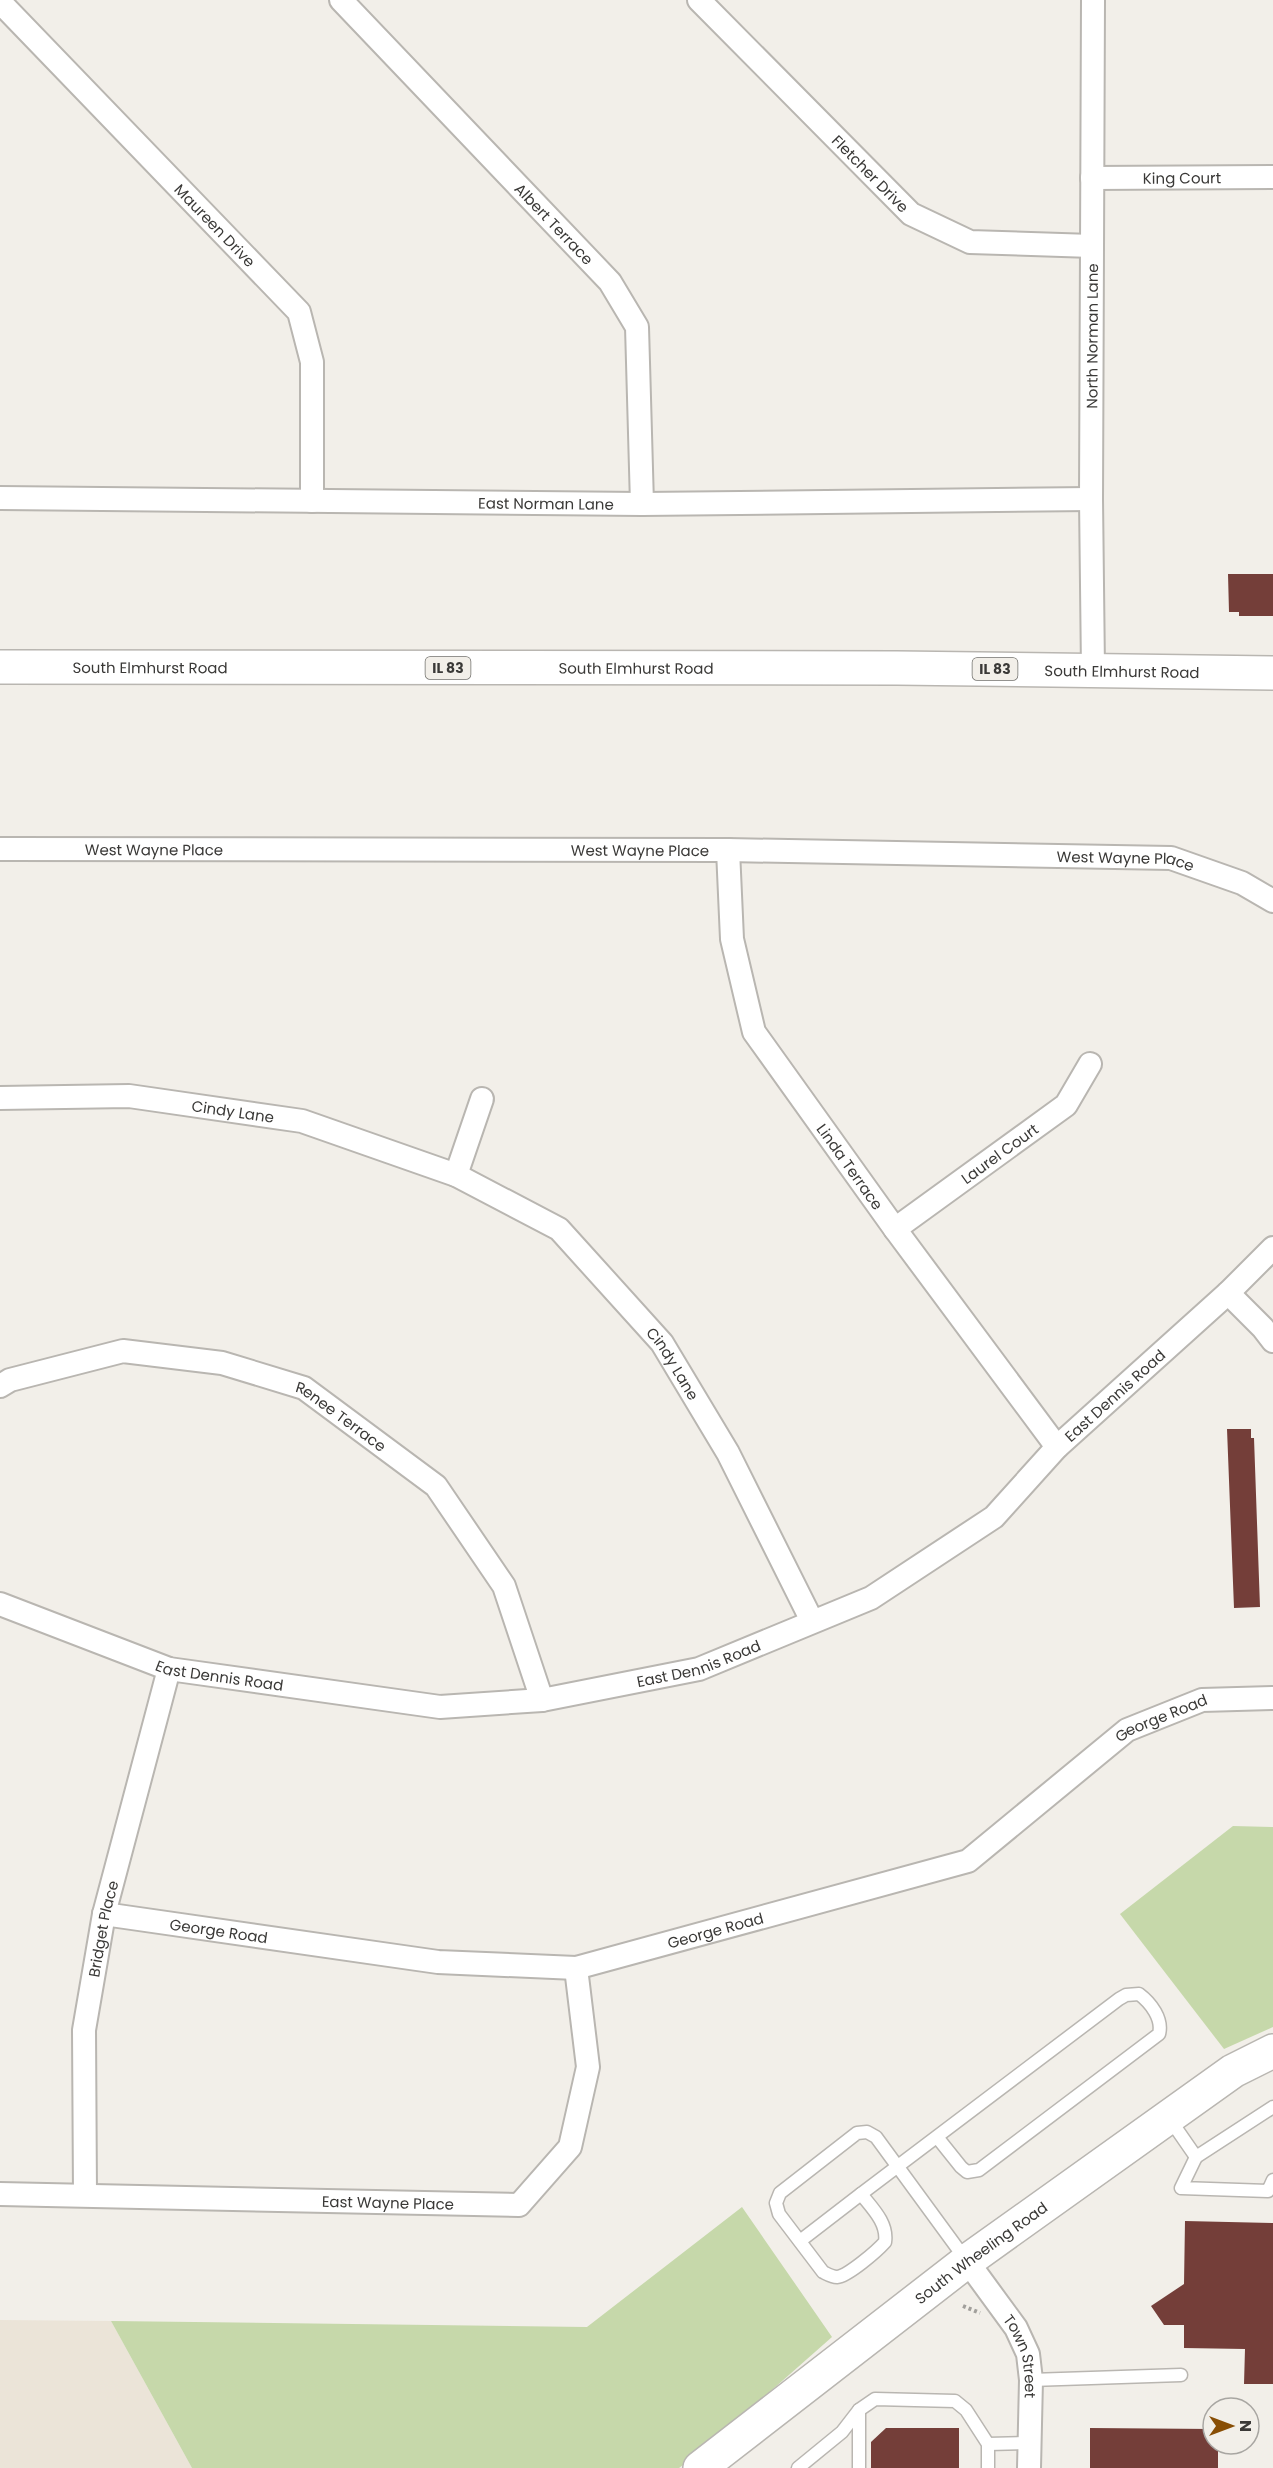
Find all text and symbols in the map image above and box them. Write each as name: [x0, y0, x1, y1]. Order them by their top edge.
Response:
street label: Fletcher Drive: [828, 130, 914, 217]
street label: King Court: [1143, 167, 1221, 188]
street label: Albert Terrace: [510, 178, 598, 269]
street label: Maureen Drive: [170, 179, 260, 271]
street label: North Norman Lane: [1081, 263, 1102, 409]
street label: East Norman Lane: [478, 492, 614, 514]
street label: South Elmhurst Road: [72, 657, 228, 678]
road number: IL 83: [426, 657, 470, 679]
street label: South Elmhurst Road: [558, 657, 714, 678]
road number: IL 83: [972, 658, 1018, 680]
street label: South Elmhurst Road: [1044, 659, 1200, 683]
street label: West Wayne Place: [85, 839, 223, 860]
street label: West Wayne Place: [571, 839, 709, 860]
street label: West Wayne Place: [1057, 845, 1197, 876]
street label: Cindy Lane: [190, 1095, 276, 1127]
street label: Laurel Court: [957, 1118, 1042, 1188]
street label: Linda Terrace: [812, 1119, 888, 1214]
street label: Cindy Lane: [642, 1322, 704, 1404]
street label: East Dennis Road: [1060, 1344, 1169, 1446]
street label: Renee Terrace: [294, 1376, 391, 1456]
street label: East Dennis Road: [635, 1634, 764, 1692]
street label: East Dennis Road: [153, 1654, 285, 1695]
street label: George Road: [1110, 1689, 1210, 1747]
street label: Bridget Place: [83, 1878, 123, 1979]
street label: George Road: [665, 1907, 766, 1953]
street label: George Road: [168, 1913, 269, 1948]
street label: East Wayne Place: [322, 2190, 454, 2214]
street label: South Wheeling Road: [910, 2197, 1051, 2308]
street label: Town Street: [999, 2310, 1042, 2398]
north arrow: [1201, 2396, 1261, 2456]
text: N: [1234, 2420, 1257, 2432]

